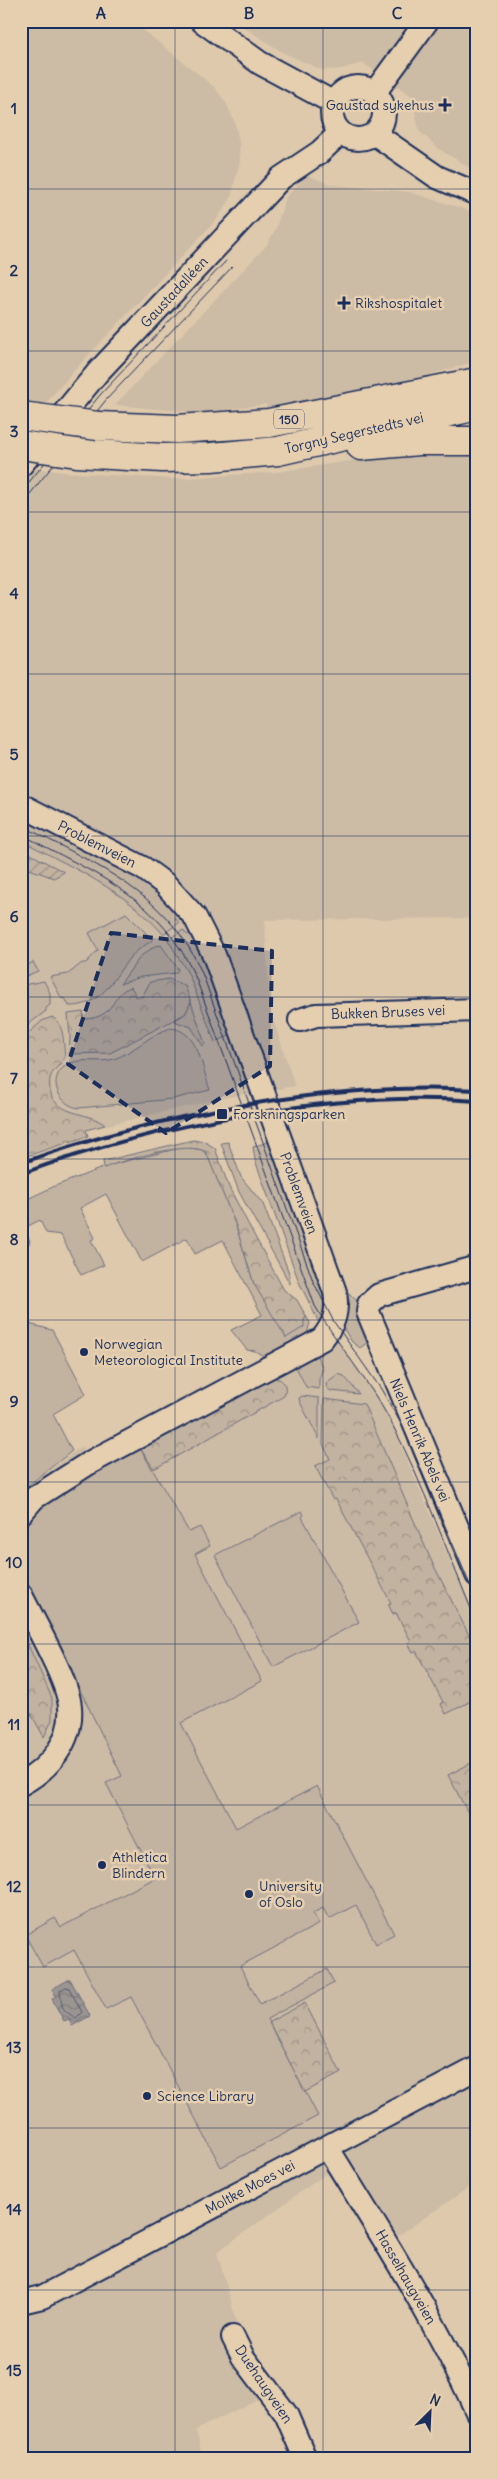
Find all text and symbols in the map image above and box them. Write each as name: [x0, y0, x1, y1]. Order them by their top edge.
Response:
text: A: [96, 3, 106, 23]
text: B: [244, 3, 255, 23]
text: C: [392, 3, 403, 23]
place label: Gaustad sykehus: [326, 96, 434, 114]
text: 1: [11, 98, 17, 118]
marker: Gaustad sykehus: [438, 98, 452, 112]
street label: Gaustadalléen: [136, 253, 212, 331]
text: 2: [10, 260, 19, 280]
place label: Rikshospitalet: [355, 294, 442, 312]
marker: Rikshospitalet: [337, 296, 351, 310]
street label: Torgny Segerstedts vei: [283, 408, 425, 458]
road number: 150: [274, 409, 304, 428]
text: 3: [9, 421, 19, 441]
text: 4: [9, 583, 19, 603]
text: 5: [9, 744, 19, 764]
street label: Problemveien: [55, 817, 139, 871]
text: 6: [9, 906, 19, 926]
street label: Bukken Bruses vei: [330, 1001, 446, 1023]
text: 7: [10, 1068, 18, 1088]
place label: Forskningsparken: [233, 1105, 345, 1123]
marker: Forskningsparken: [215, 1107, 229, 1121]
street label: Problemveien: [276, 1150, 322, 1236]
text: 8: [9, 1229, 19, 1249]
place label: Norwegian Meteorological Institute: [94, 1335, 243, 1369]
marker: Norwegian Meteorological Institute: [78, 1346, 90, 1358]
street label: Niels Henrik Abels vei: [386, 1375, 454, 1505]
text: 9: [9, 1391, 19, 1411]
text: 10: [6, 1552, 22, 1572]
text: 11: [8, 1714, 20, 1734]
place label: Athletica Blindern: [112, 1848, 167, 1882]
marker: Athletica Blindern: [96, 1859, 108, 1871]
text: 12: [6, 1876, 22, 1896]
place label: University of Oslo: [259, 1877, 322, 1911]
marker: University of Oslo: [243, 1888, 255, 1900]
text: 13: [6, 2037, 22, 2057]
place label: Science Library: [157, 2087, 254, 2105]
marker: Science Library: [141, 2090, 153, 2102]
street label: Moltke Moes vei: [202, 2156, 298, 2218]
text: 14: [6, 2199, 22, 2219]
street label: Hasselhaugveien: [372, 2226, 440, 2328]
street label: Duehaugveien: [231, 2341, 297, 2427]
text: 15: [6, 2360, 22, 2380]
north arrow: [406, 2386, 456, 2436]
text: N: [427, 2390, 443, 2410]

